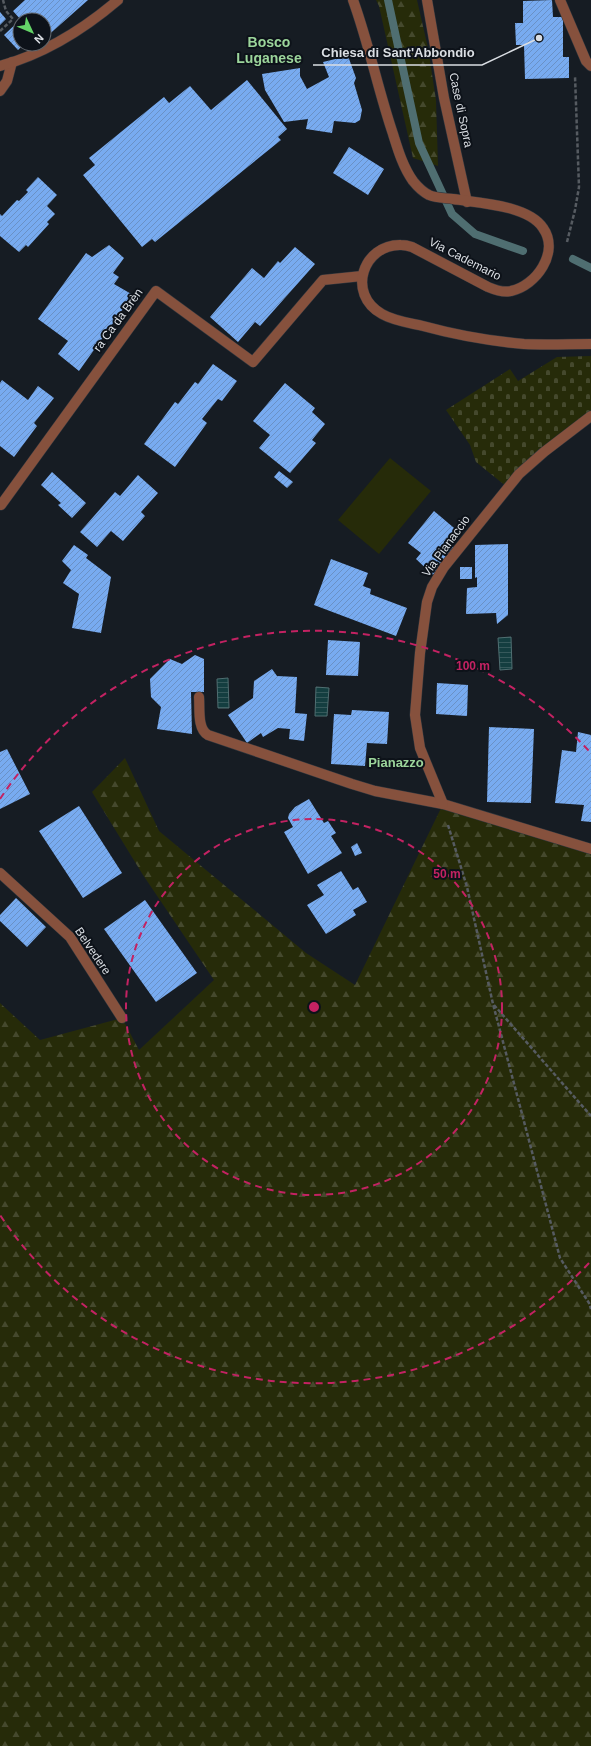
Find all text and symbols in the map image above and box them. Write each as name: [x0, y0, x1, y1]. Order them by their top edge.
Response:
north arrow: [12, 12, 52, 52]
text: N: [32, 32, 46, 46]
district label: Bosco Luganese: [236, 34, 302, 66]
callout: Chiesa di Sant'Abbondio: [313, 40, 482, 65]
text: Chiesa di Sant'Abbondio: [321, 45, 475, 60]
street label: Case di Sopra: [446, 71, 476, 149]
street label: Via Cademario: [427, 235, 504, 283]
street label: ra Ca da Brèn: [90, 286, 146, 354]
street label: Via Pianaccio: [419, 512, 473, 579]
text: 100 m: [456, 659, 490, 673]
district label: Pianazzo: [368, 755, 424, 770]
text: 50 m: [433, 867, 461, 881]
street label: Belvedere: [72, 925, 114, 978]
centre of rings: [307, 1000, 321, 1014]

